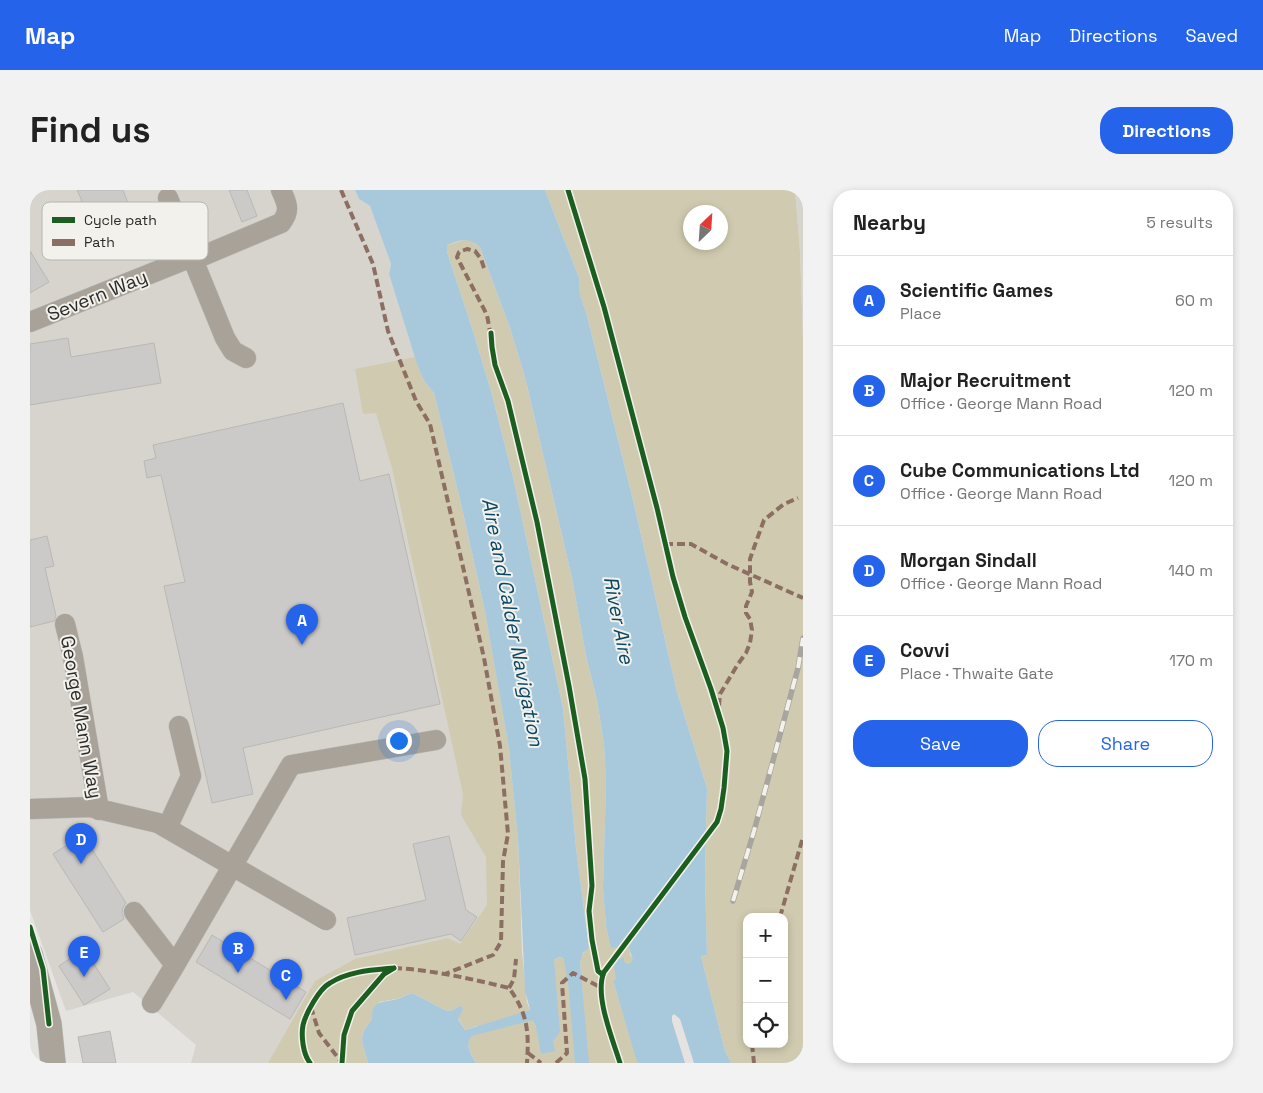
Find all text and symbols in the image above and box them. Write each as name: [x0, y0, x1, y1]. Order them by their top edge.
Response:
text: Map: [25, 20, 75, 51]
text: Map: [1004, 24, 1041, 47]
text: Directions: [1069, 24, 1158, 47]
text: Saved: [1186, 24, 1238, 47]
button: Directions: [1100, 107, 1233, 154]
text: Find us: [30, 108, 151, 152]
legend: [42, 202, 208, 260]
north arrow: [683, 205, 728, 250]
text: Nearby: [853, 209, 926, 236]
text: Cycle path: [84, 211, 157, 229]
text: 5 results: [1146, 212, 1213, 233]
text: Path: [84, 233, 115, 251]
street label: Severn Way: [43, 264, 151, 327]
text: Scientific Games: [900, 278, 1053, 303]
text: A: [864, 290, 874, 311]
text: 60 m: [1175, 290, 1213, 311]
text: Place: [900, 303, 942, 324]
text: Major Recruitment: [900, 368, 1071, 393]
text: B: [864, 380, 874, 401]
text: 120 m: [1169, 380, 1213, 401]
text: Office · George Mann Road: [900, 393, 1102, 414]
text: Cube Communications Ltd: [900, 458, 1140, 483]
text: C: [864, 470, 874, 491]
text: 120 m: [1169, 470, 1213, 491]
text: Office · George Mann Road: [900, 483, 1102, 504]
water label: Aire and Calder Navigation: [476, 496, 550, 749]
text: Morgan Sindall: [900, 548, 1037, 573]
text: D: [864, 560, 874, 581]
text: 140 m: [1168, 560, 1213, 581]
text: Office · George Mann Road: [900, 573, 1102, 594]
water label: River Aire: [598, 574, 640, 667]
pin: A: [286, 604, 318, 645]
street label: George Mann Way: [55, 634, 108, 800]
text: Covvi: [900, 638, 949, 663]
text: E: [865, 650, 873, 671]
text: 170 m: [1169, 650, 1213, 671]
text: Place · Thwaite Gate: [900, 663, 1054, 684]
button: Save: [853, 720, 1028, 767]
button: Share: [1038, 720, 1213, 767]
your location: [386, 728, 412, 754]
pin: D: [65, 823, 97, 864]
map controls: [743, 913, 788, 1048]
button: +: [743, 913, 788, 958]
pin: B: [222, 932, 254, 973]
pin: E: [68, 936, 100, 977]
button: −: [743, 958, 788, 1003]
pin: C: [270, 959, 302, 1000]
button: locate: [743, 1003, 788, 1048]

